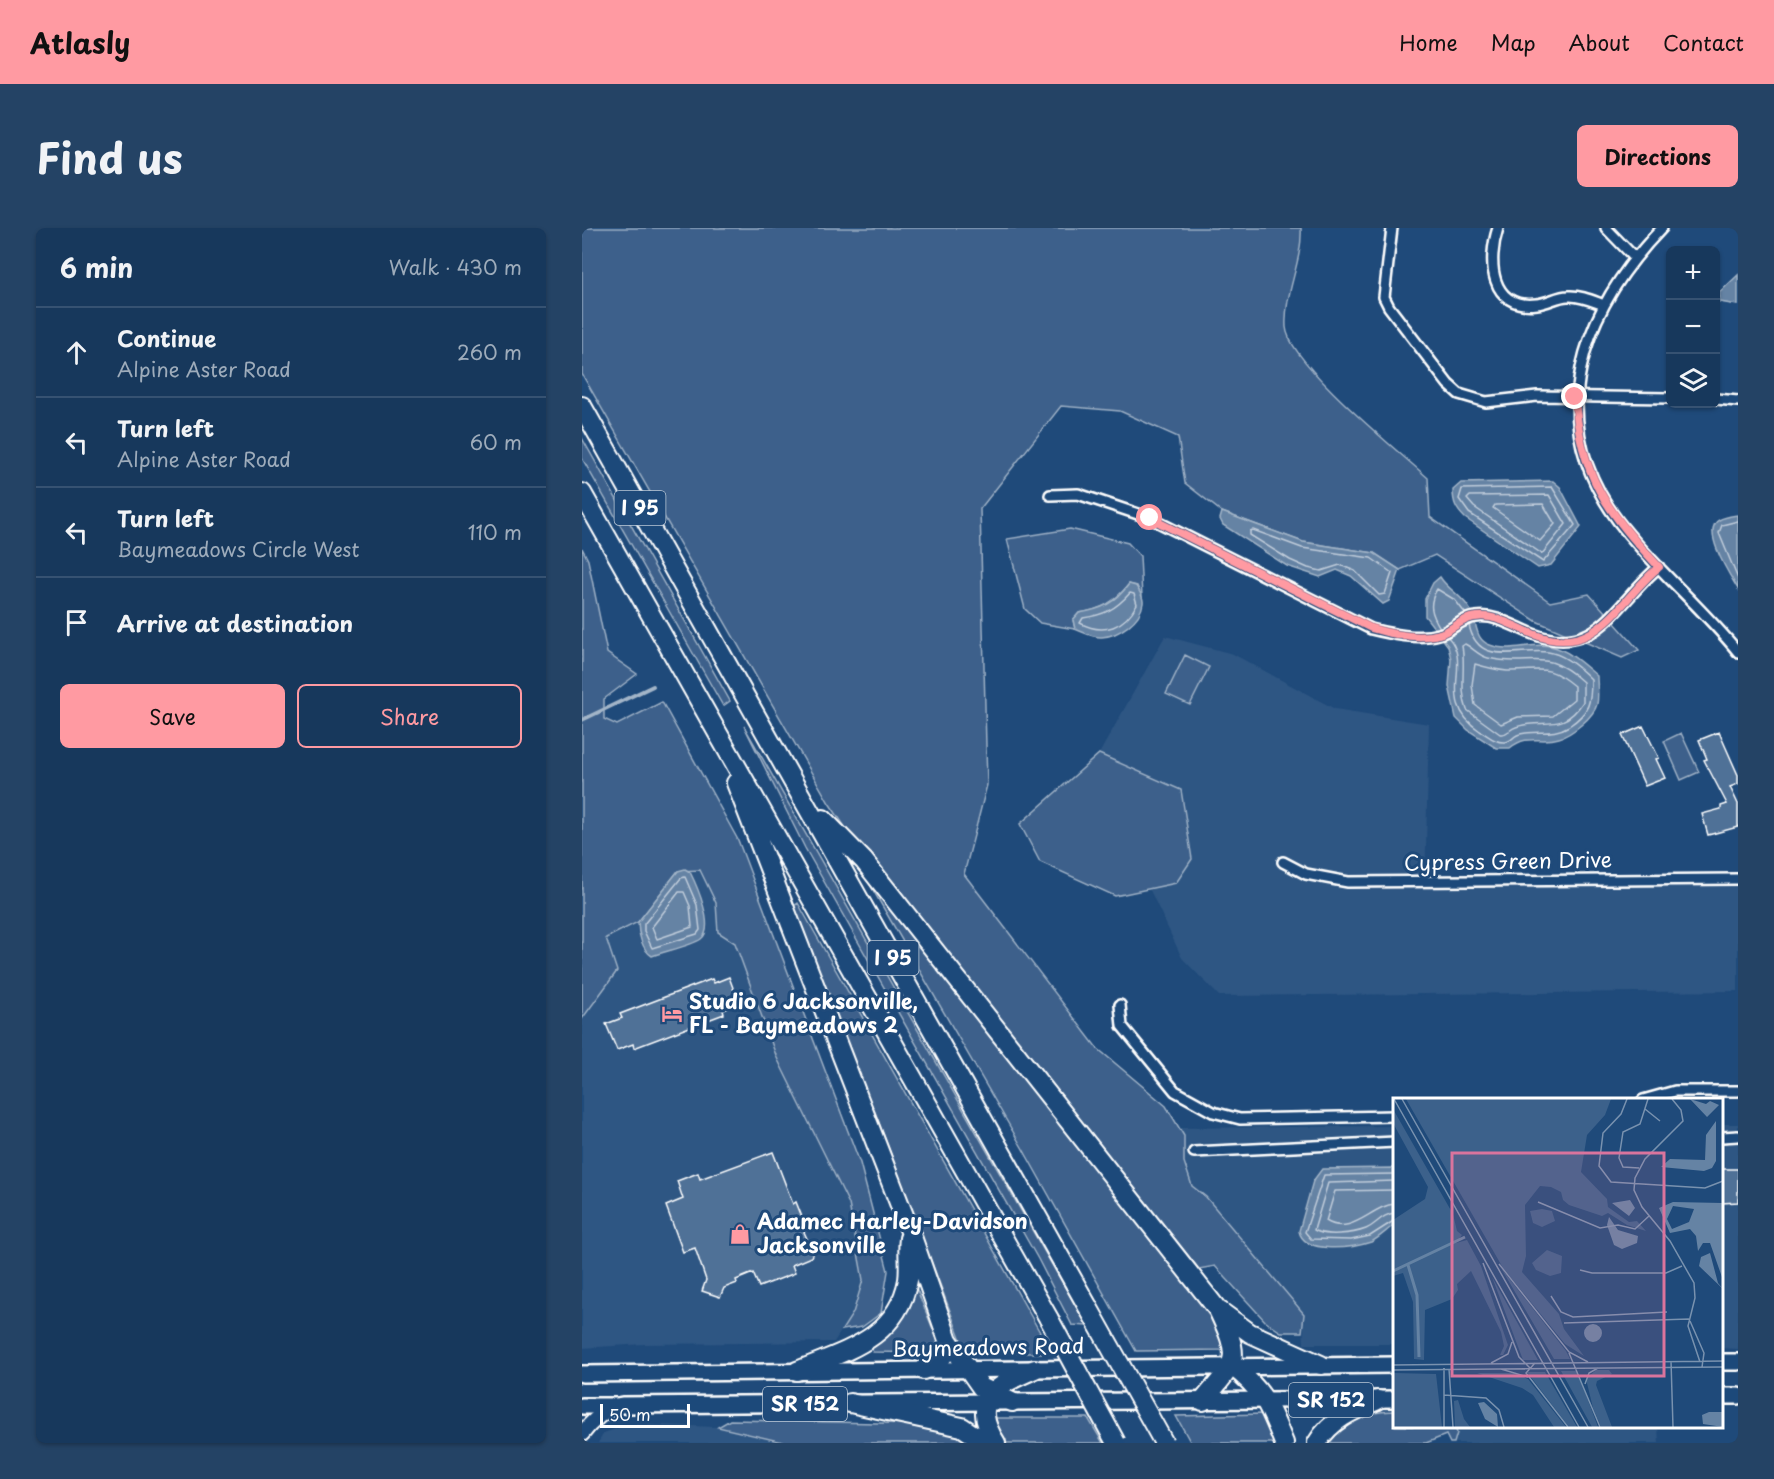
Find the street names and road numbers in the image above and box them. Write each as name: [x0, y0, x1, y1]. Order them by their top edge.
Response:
road number: I 95: [614, 491, 666, 525]
street label: Cypress Green Drive: [1404, 842, 1612, 878]
road number: I 95: [868, 941, 918, 975]
street label: Baymeadows Road: [891, 1328, 1085, 1364]
road number: SR 152: [1289, 1383, 1373, 1417]
road number: SR 152: [763, 1387, 847, 1421]

